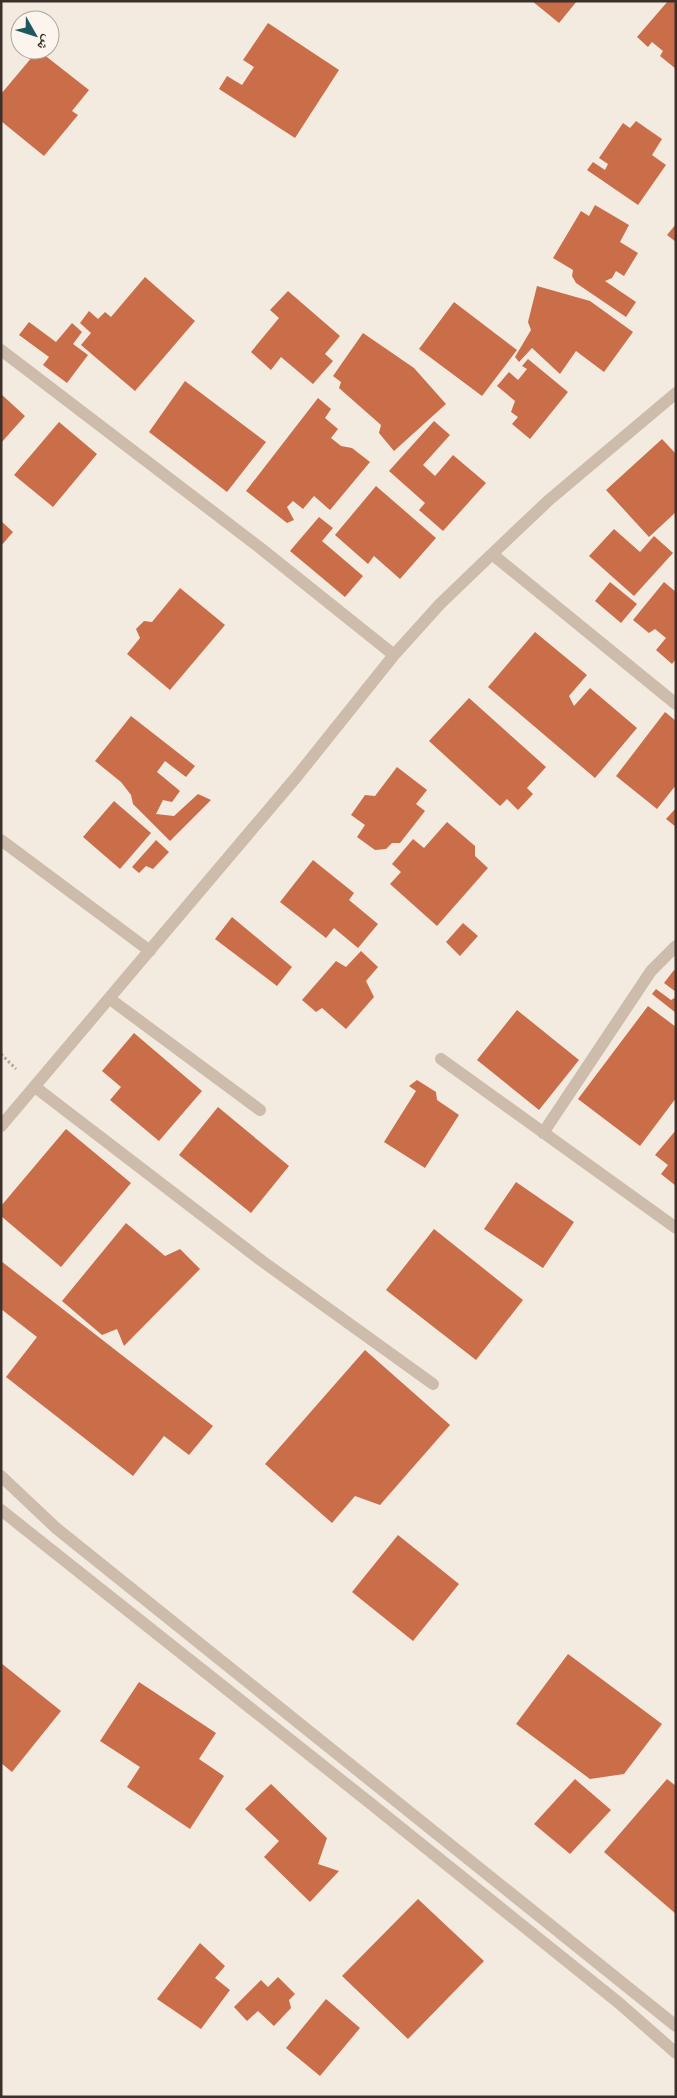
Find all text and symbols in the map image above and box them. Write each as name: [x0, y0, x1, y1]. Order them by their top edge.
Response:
north arrow: [10, 10, 60, 60]
text: ش: [33, 32, 54, 53]

